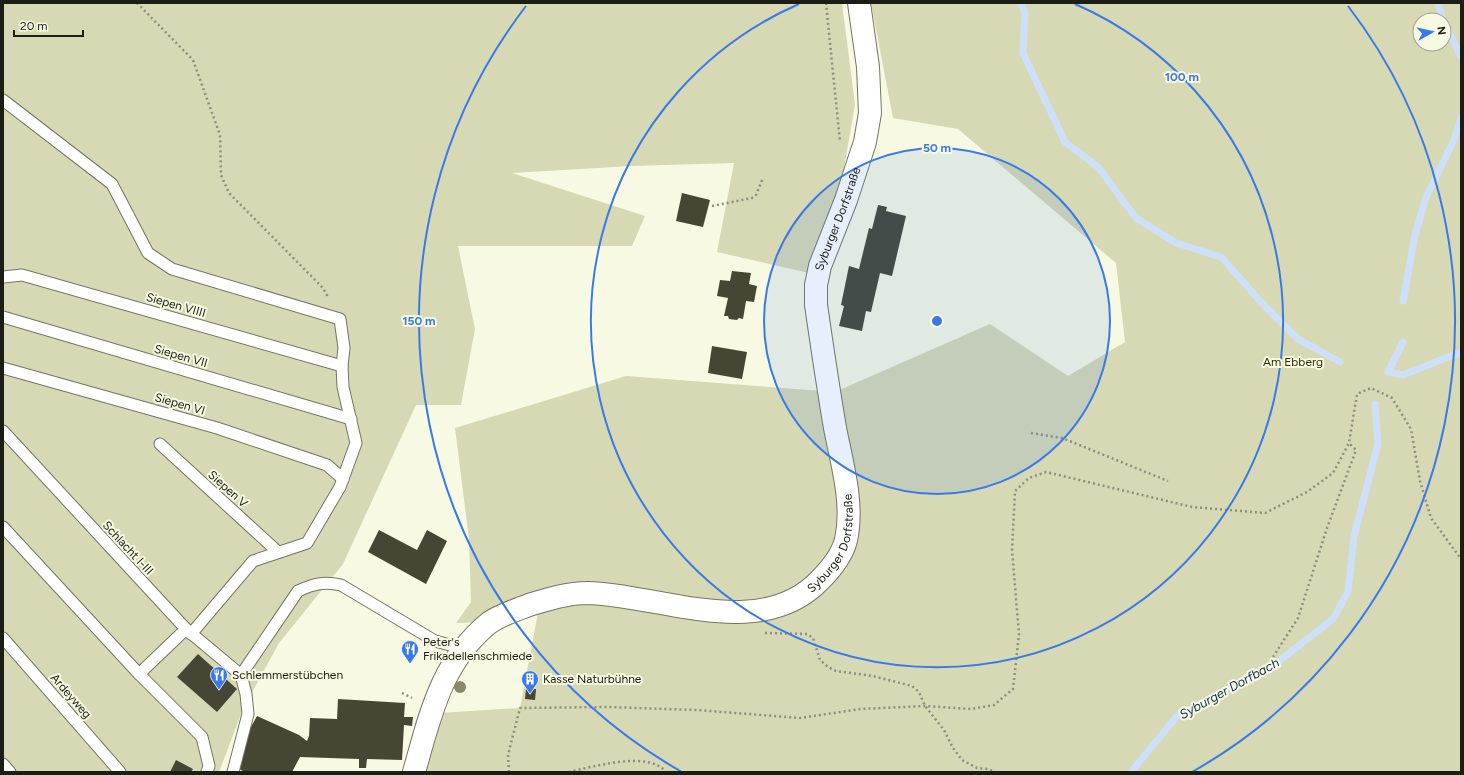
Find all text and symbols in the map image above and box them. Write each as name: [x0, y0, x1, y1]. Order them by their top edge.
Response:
scale bar: [14, 12, 83, 38]
north arrow: [1412, 12, 1452, 52]
text: 20 m: [20, 19, 48, 33]
text: N: [1434, 26, 1448, 36]
text: 100 m: [1165, 70, 1199, 84]
text: 50 m: [923, 141, 951, 155]
street label: Syburger Dorfstraße: [812, 165, 863, 272]
street label: Siepen VIIII: [145, 290, 207, 320]
text: 150 m: [402, 314, 436, 328]
centre of rings: [930, 314, 944, 328]
street label: Siepen VII: [153, 342, 209, 370]
park label: Am Ebberg: [1263, 355, 1323, 369]
street label: Siepen VI: [153, 390, 207, 418]
street label: Siepen V: [205, 468, 251, 511]
street label: Syburger Dorfstraße: [804, 493, 856, 596]
street label: Schlacht I-III: [100, 518, 156, 578]
place label: Peter's Frikadellenschmiede: [423, 635, 533, 663]
restaurant icon: Peter's Frikadellenschmiede: [400, 639, 420, 664]
water label: Syburger Dorfbach: [1177, 655, 1282, 722]
restaurant icon: Schlemmerstübchen: [209, 665, 229, 690]
place label: Schlemmerstübchen: [232, 668, 343, 682]
building icon: Kasse Naturbühne: [520, 669, 540, 694]
street label: Ardeyweg: [48, 671, 94, 721]
place label: Kasse Naturbühne: [543, 672, 642, 686]

